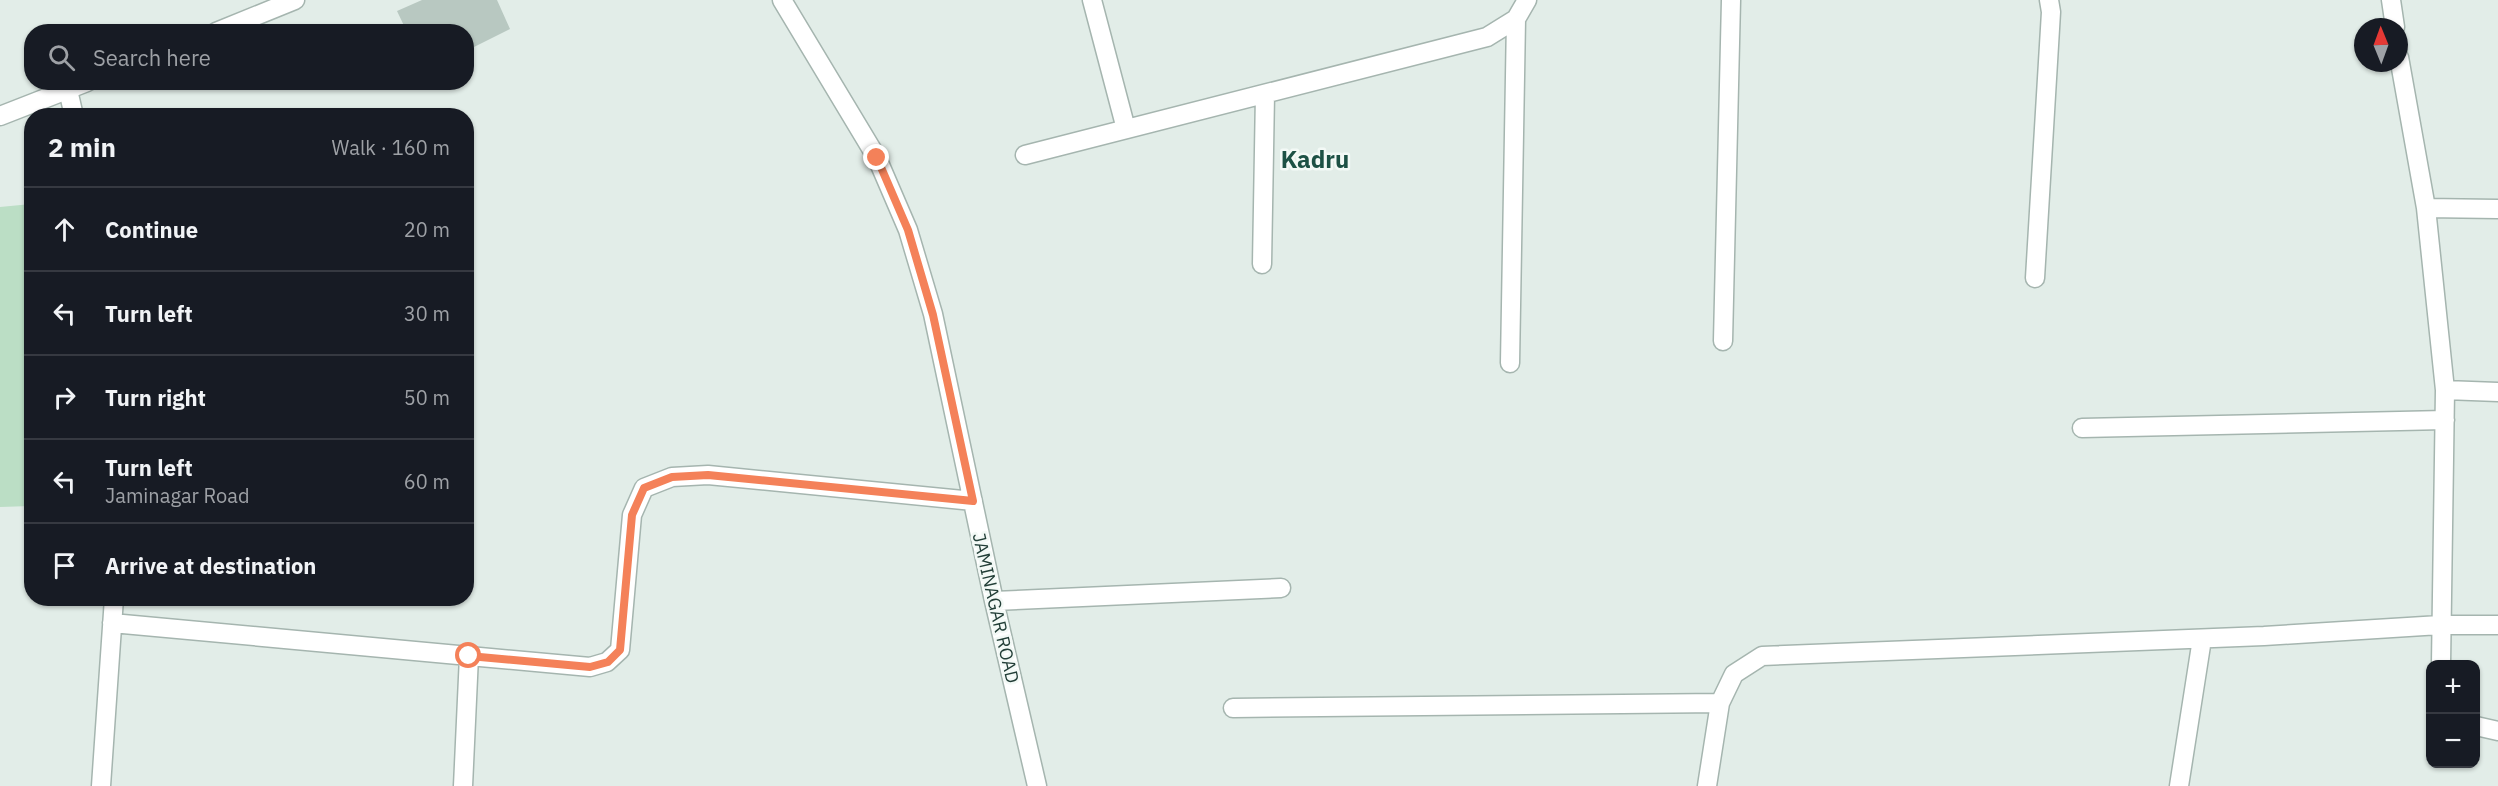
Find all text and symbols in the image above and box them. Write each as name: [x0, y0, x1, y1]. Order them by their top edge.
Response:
north arrow: [2354, 18, 2408, 72]
search box: [24, 24, 474, 90]
icon: search: [45, 41, 78, 74]
text: Search here: [93, 43, 211, 72]
text: 2 min: [48, 130, 116, 164]
text: Walk · 160 m: [332, 134, 450, 161]
district label: Kadru: [1281, 143, 1349, 175]
route end: [863, 144, 889, 170]
icon: ahead: [48, 213, 81, 246]
text: Continue: [105, 215, 198, 244]
text: 20 m: [404, 216, 450, 243]
icon: left: [48, 297, 81, 330]
text: Turn left: [105, 299, 193, 328]
text: 30 m: [404, 300, 450, 327]
icon: right: [48, 381, 81, 414]
text: Turn right: [105, 383, 206, 412]
text: 50 m: [404, 384, 450, 411]
text: Turn left: [105, 453, 193, 482]
icon: left: [48, 465, 81, 498]
text: 60 m: [404, 468, 450, 495]
text: Jaminagar Road: [105, 482, 250, 509]
street label: JAMINAGAR ROAD: [968, 531, 1024, 685]
icon: arrive: [48, 549, 81, 582]
text: Arrive at destination: [105, 551, 316, 580]
route start: [455, 642, 481, 668]
map controls: [2426, 660, 2480, 768]
button: +: [2426, 660, 2480, 714]
button: −: [2426, 714, 2480, 768]

